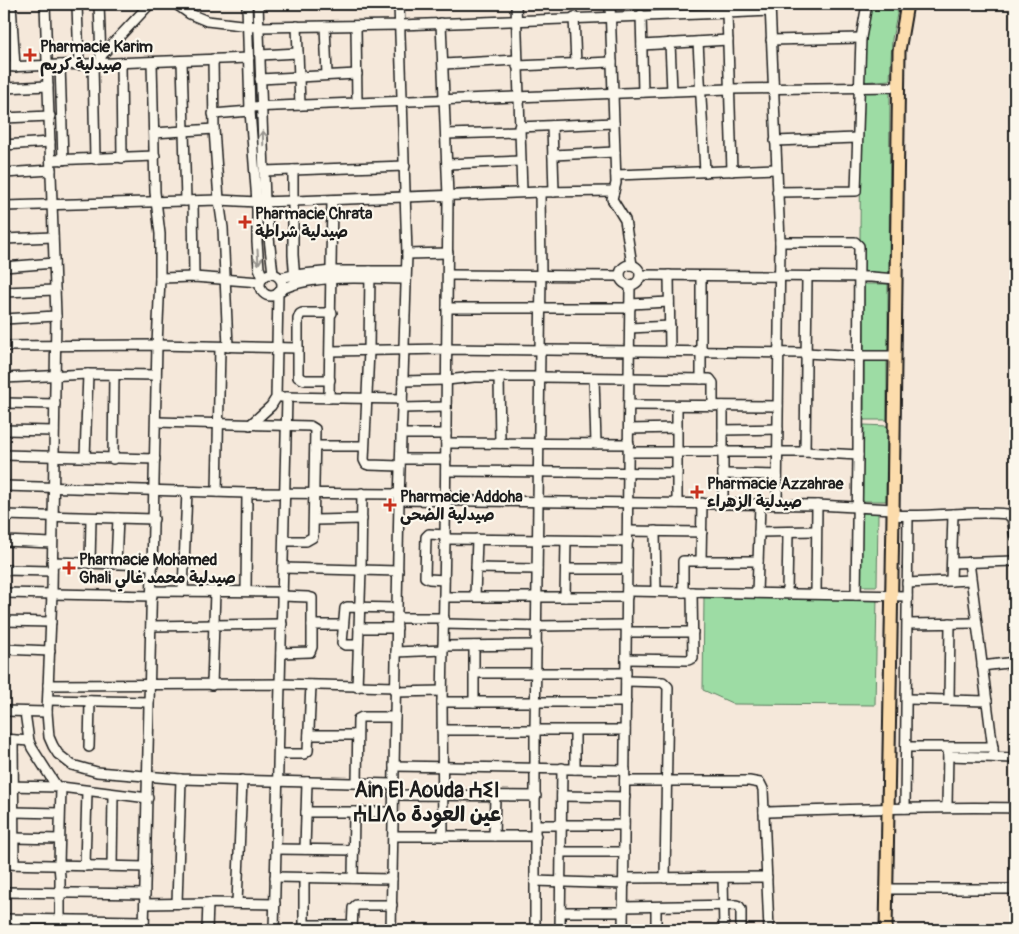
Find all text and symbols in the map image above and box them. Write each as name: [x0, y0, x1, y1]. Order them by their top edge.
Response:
place label: Pharmacie Karim صيدلية كريم: [40, 37, 153, 77]
marker: Pharmacie Karim صيدلية كريم: [24, 49, 36, 61]
one-way arrow: [258, 130, 267, 146]
place label: Pharmacie Chrata صيدلية شراطة: [255, 204, 373, 242]
marker: Pharmacie Chrata صيدلية شراطة: [239, 216, 251, 228]
one-way arrow: [254, 249, 263, 265]
place label: Pharmacie Azzahrae صيدلية الزهراء: [707, 474, 844, 512]
marker: Pharmacie Azzahrae صيدلية الزهراء: [691, 486, 703, 498]
place label: Pharmacie Addoha صيدلية الضحى: [400, 487, 523, 525]
marker: Pharmacie Addoha صيدلية الضحى: [384, 499, 396, 511]
place label: Pharmacie Mohamed Ghali صيدلية محمد غالي: [79, 550, 236, 592]
marker: Pharmacie Mohamed Ghali صيدلية محمد غالي: [63, 562, 75, 574]
district label: Ain El Aouda ⵄⵉⵏ ⵄⵡⴷⴰ عين العودة: [353, 777, 501, 828]

